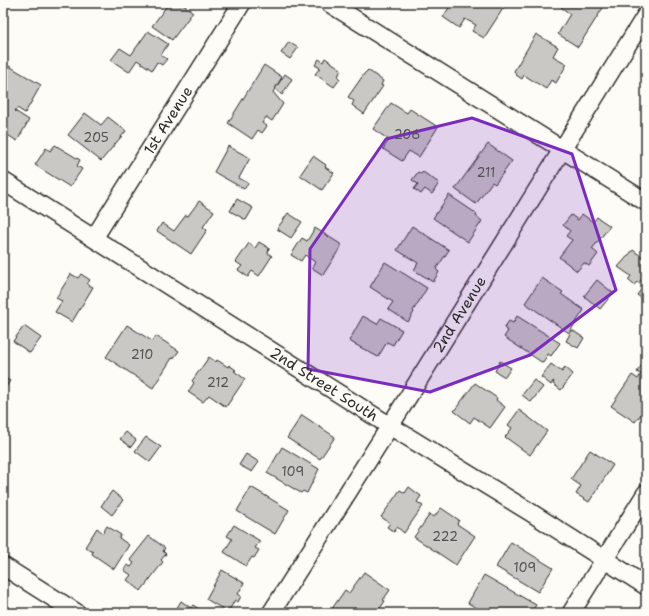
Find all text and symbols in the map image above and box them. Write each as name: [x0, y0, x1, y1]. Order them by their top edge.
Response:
street label: 1st Avenue: [139, 82, 197, 158]
house number: 206: [394, 126, 420, 143]
house number: 205: [83, 129, 109, 146]
house number: 211: [477, 164, 495, 181]
street label: 2nd Avenue: [428, 272, 491, 357]
street label: 2nd Street South: [266, 342, 382, 426]
house number: 210: [131, 346, 153, 363]
house number: 212: [207, 374, 229, 391]
house number: 109: [282, 463, 304, 480]
house number: 222: [432, 528, 458, 545]
house number: 109: [514, 559, 536, 576]

